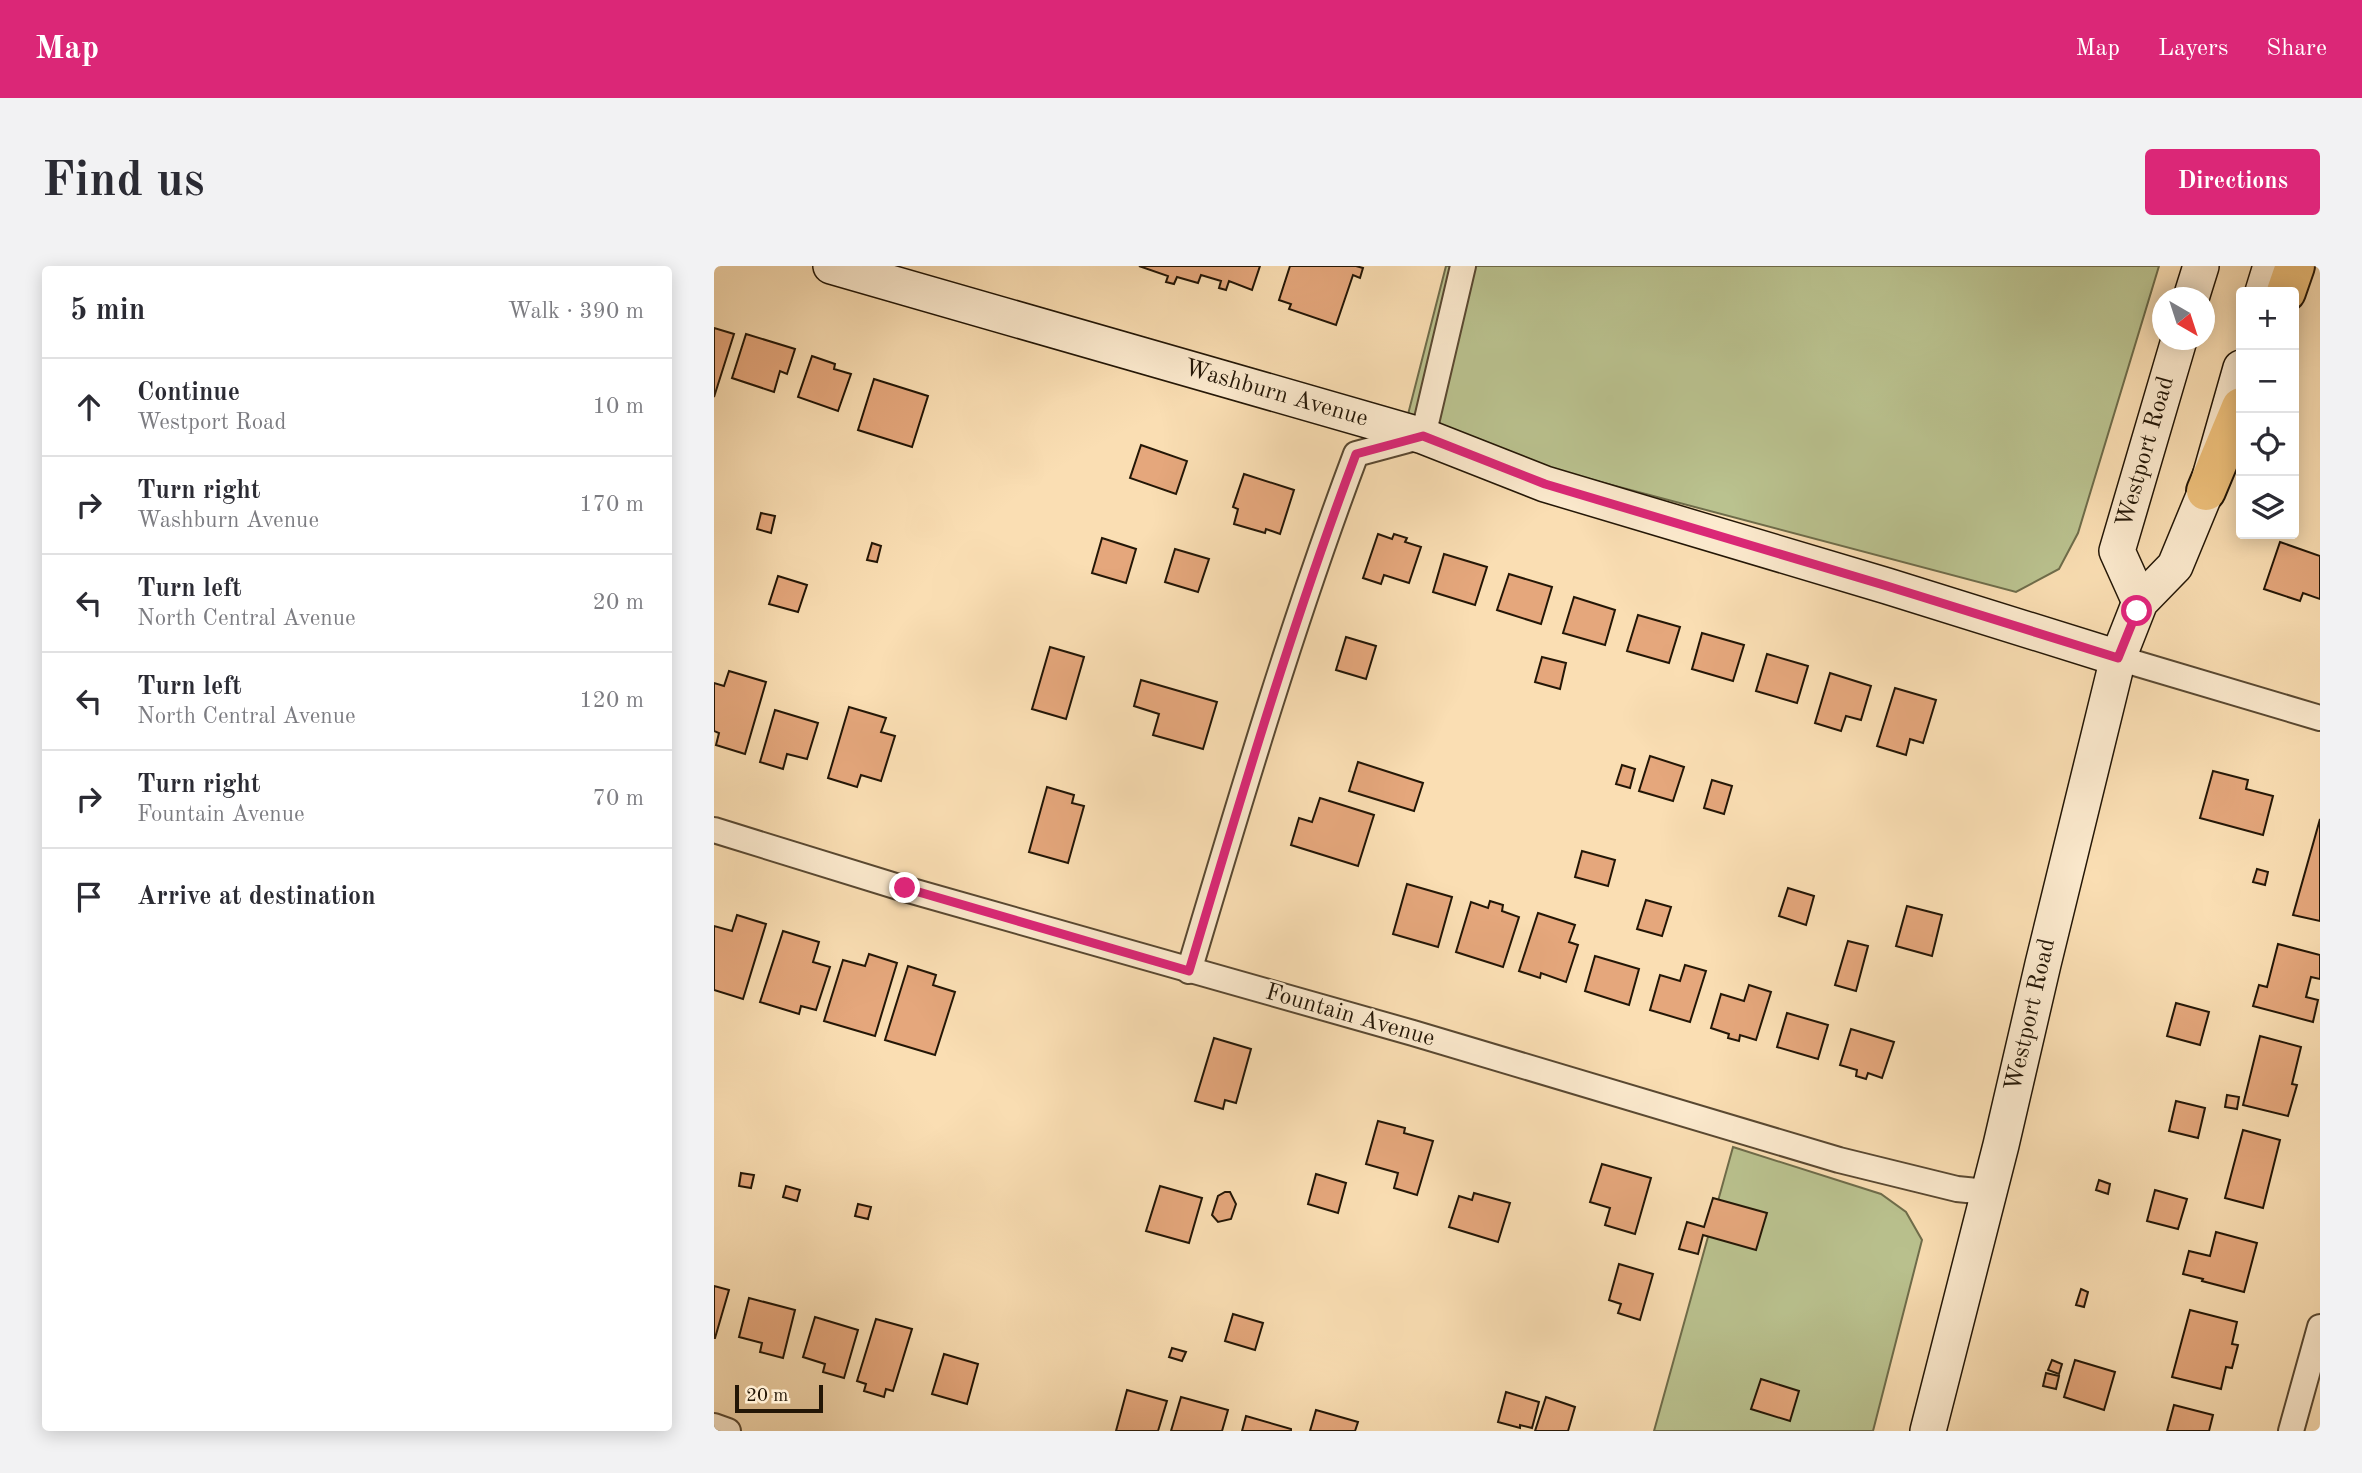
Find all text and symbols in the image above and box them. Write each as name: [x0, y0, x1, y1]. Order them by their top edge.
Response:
text: Map: [35, 33, 99, 66]
text: Map: [2076, 37, 2120, 61]
text: Layers: [2158, 37, 2228, 61]
text: Share: [2266, 37, 2327, 61]
button: Directions: [2145, 149, 2320, 215]
text: Find us: [42, 158, 205, 207]
north arrow: [2152, 287, 2215, 350]
map controls: [2236, 287, 2299, 539]
button: +: [2236, 287, 2299, 350]
text: 5 min: [70, 296, 145, 326]
text: Walk · 390 m: [508, 300, 644, 323]
button: −: [2236, 350, 2299, 413]
street label: Washburn Avenue: [1181, 356, 1371, 432]
street label: Westport Road: [2113, 374, 2179, 530]
text: Continue: [137, 380, 240, 406]
icon: ahead: [70, 388, 108, 426]
text: 10 m: [593, 395, 644, 418]
text: Westport Road: [137, 411, 286, 434]
button: locate: [2236, 413, 2299, 476]
button: layers: [2236, 476, 2299, 539]
text: Turn right: [137, 478, 260, 504]
icon: right: [70, 486, 108, 524]
text: 170 m: [579, 493, 644, 516]
text: Washburn Avenue: [137, 509, 319, 532]
text: Turn left: [137, 576, 242, 602]
icon: left: [70, 584, 108, 622]
text: 20 m: [593, 591, 644, 614]
route start: [2121, 595, 2152, 626]
text: North Central Avenue: [137, 607, 356, 630]
text: Turn left: [137, 674, 242, 700]
icon: left: [70, 682, 108, 720]
text: 120 m: [579, 689, 644, 712]
text: North Central Avenue: [137, 705, 356, 728]
text: Turn right: [137, 772, 260, 798]
icon: right: [70, 780, 108, 818]
text: 70 m: [593, 787, 644, 810]
text: Fountain Avenue: [137, 803, 305, 826]
route end: [889, 872, 920, 903]
icon: arrive: [70, 878, 108, 916]
text: Arrive at destination: [137, 884, 376, 910]
street label: Westport Road: [2002, 936, 2060, 1094]
street label: Fountain Avenue: [1263, 980, 1437, 1052]
scale bar: [735, 1382, 822, 1414]
text: 20 m: [746, 1387, 788, 1406]

